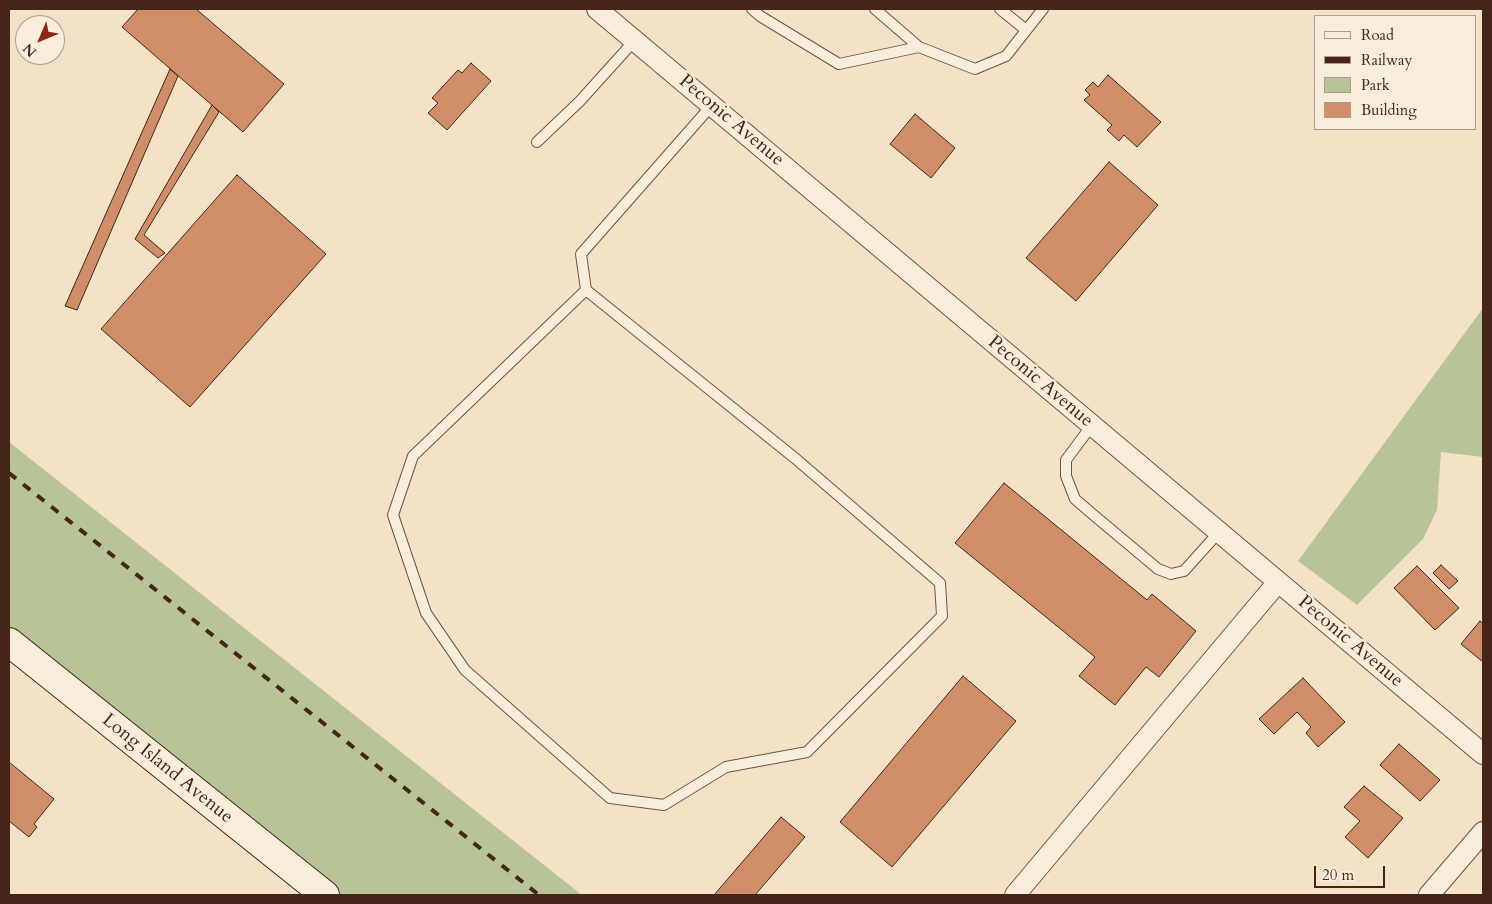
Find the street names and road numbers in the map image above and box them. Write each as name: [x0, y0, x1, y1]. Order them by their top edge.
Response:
street label: Peconic Avenue: [674, 70, 788, 172]
street label: Peconic Avenue: [983, 331, 1097, 433]
street label: Peconic Avenue: [1293, 591, 1407, 693]
street label: Long Island Avenue: [97, 709, 237, 829]

